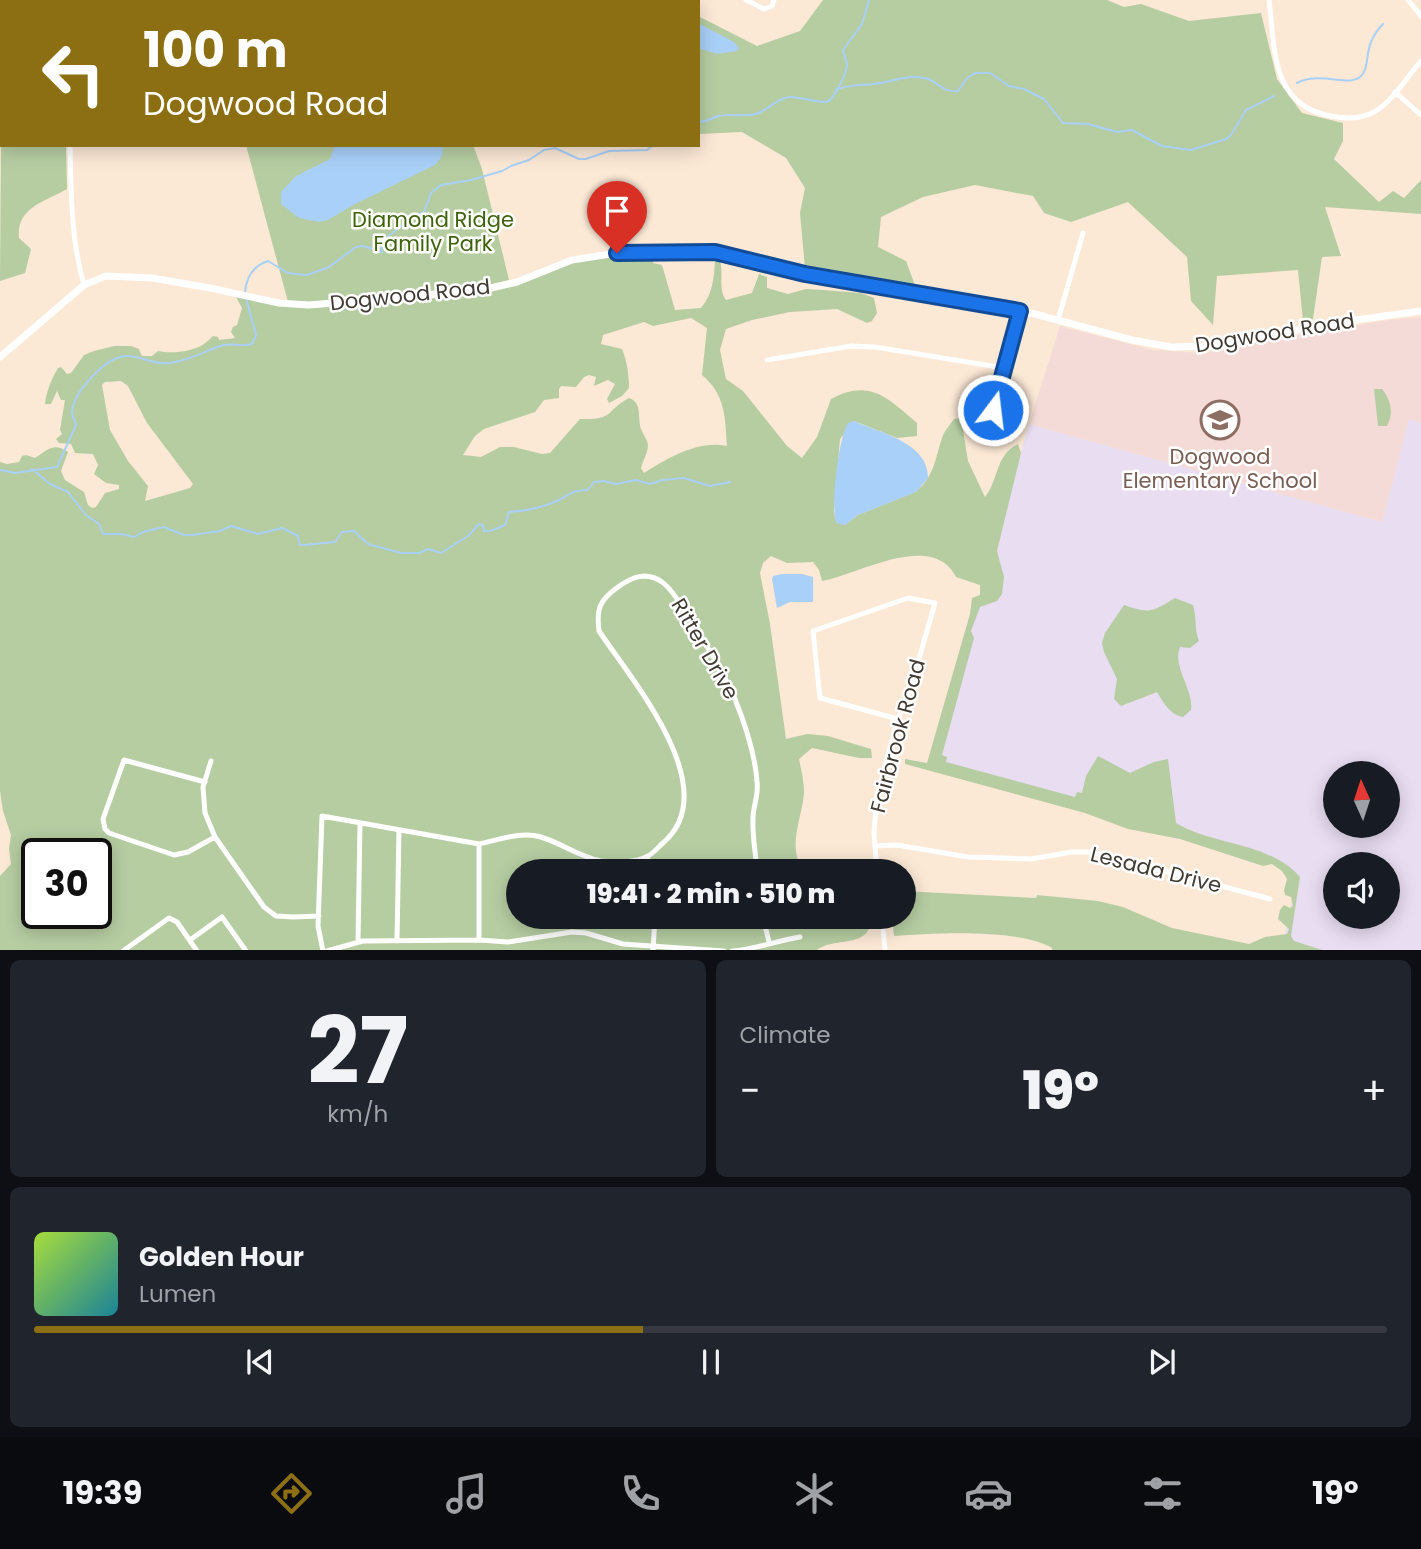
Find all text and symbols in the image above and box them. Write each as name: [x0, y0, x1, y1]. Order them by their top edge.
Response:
text: 100 m: [143, 16, 288, 84]
icon: left: [28, 28, 119, 119]
text: Dogwood Road: [143, 81, 388, 126]
pin: [587, 181, 647, 253]
icon: arrive: [598, 192, 636, 230]
park label: Diamond Ridge Family Park: [352, 205, 514, 258]
street label: Dogwood Road: [328, 272, 492, 317]
street label: Dogwood Road: [1193, 306, 1357, 359]
position arrow: [956, 373, 1030, 447]
school or university icon: Dogwood Elementary School: [1199, 399, 1241, 441]
place label: Dogwood Elementary School: [1123, 442, 1317, 495]
street label: Ritter Drive: [665, 593, 746, 705]
street label: Fairbrook Road: [863, 656, 932, 816]
north arrow: [1323, 761, 1400, 838]
map controls: [1323, 761, 1400, 929]
speed limit sign: 30: [21, 838, 112, 929]
street label: Lesada Drive: [1088, 839, 1225, 900]
button: sound: [1323, 852, 1400, 929]
text: 19:41 · 2 min · 510 m: [587, 876, 835, 912]
text: 27: [307, 987, 408, 1115]
text: Climate: [740, 1019, 830, 1051]
text: 19°: [1022, 1054, 1099, 1127]
text: −: [740, 1064, 760, 1117]
text: +: [1361, 1064, 1387, 1117]
text: km/h: [327, 1098, 388, 1130]
text: Golden Hour: [139, 1239, 304, 1275]
text: Lumen: [139, 1278, 216, 1310]
icon: previous: [241, 1343, 279, 1381]
icon: pause: [692, 1343, 730, 1381]
icon: next: [1143, 1343, 1181, 1381]
icon: directions: [267, 1469, 316, 1518]
icon: music: [442, 1469, 491, 1518]
icon: phone: [616, 1469, 665, 1518]
icon: climate: [790, 1469, 839, 1518]
icon: car: [964, 1469, 1013, 1518]
icon: filters: [1138, 1469, 1187, 1518]
text: 19:39: [63, 1470, 142, 1515]
text: 19°: [1312, 1470, 1358, 1515]

